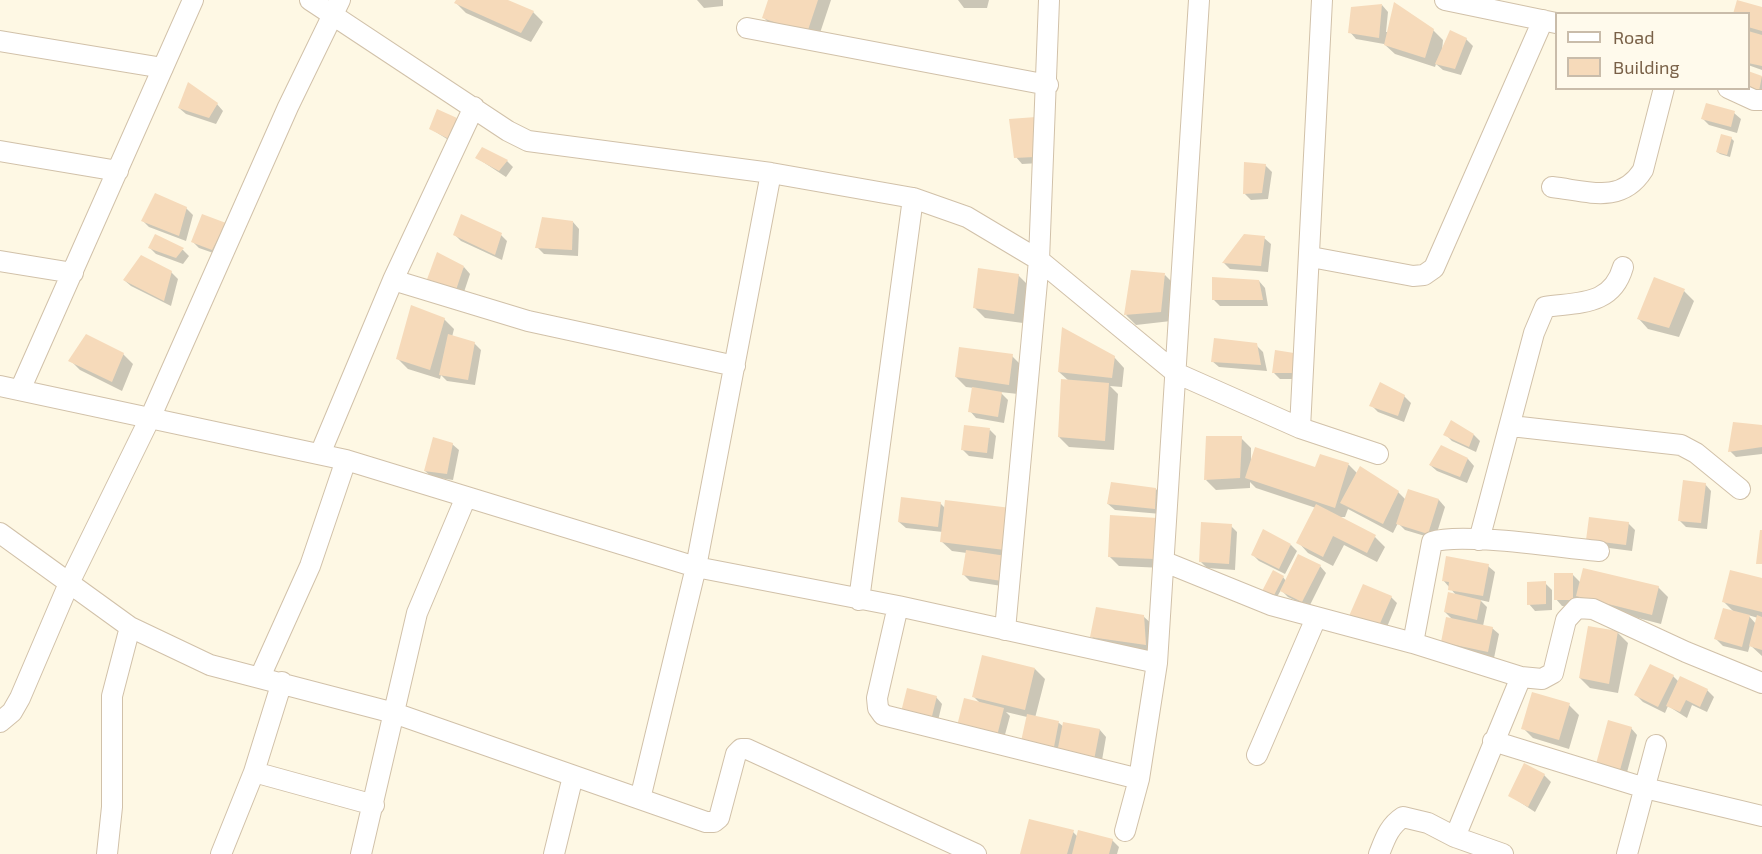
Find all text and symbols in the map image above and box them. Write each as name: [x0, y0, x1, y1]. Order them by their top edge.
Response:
legend: [1555, 12, 1750, 90]
text: Road: [1613, 26, 1654, 48]
text: Building: [1613, 56, 1680, 78]

